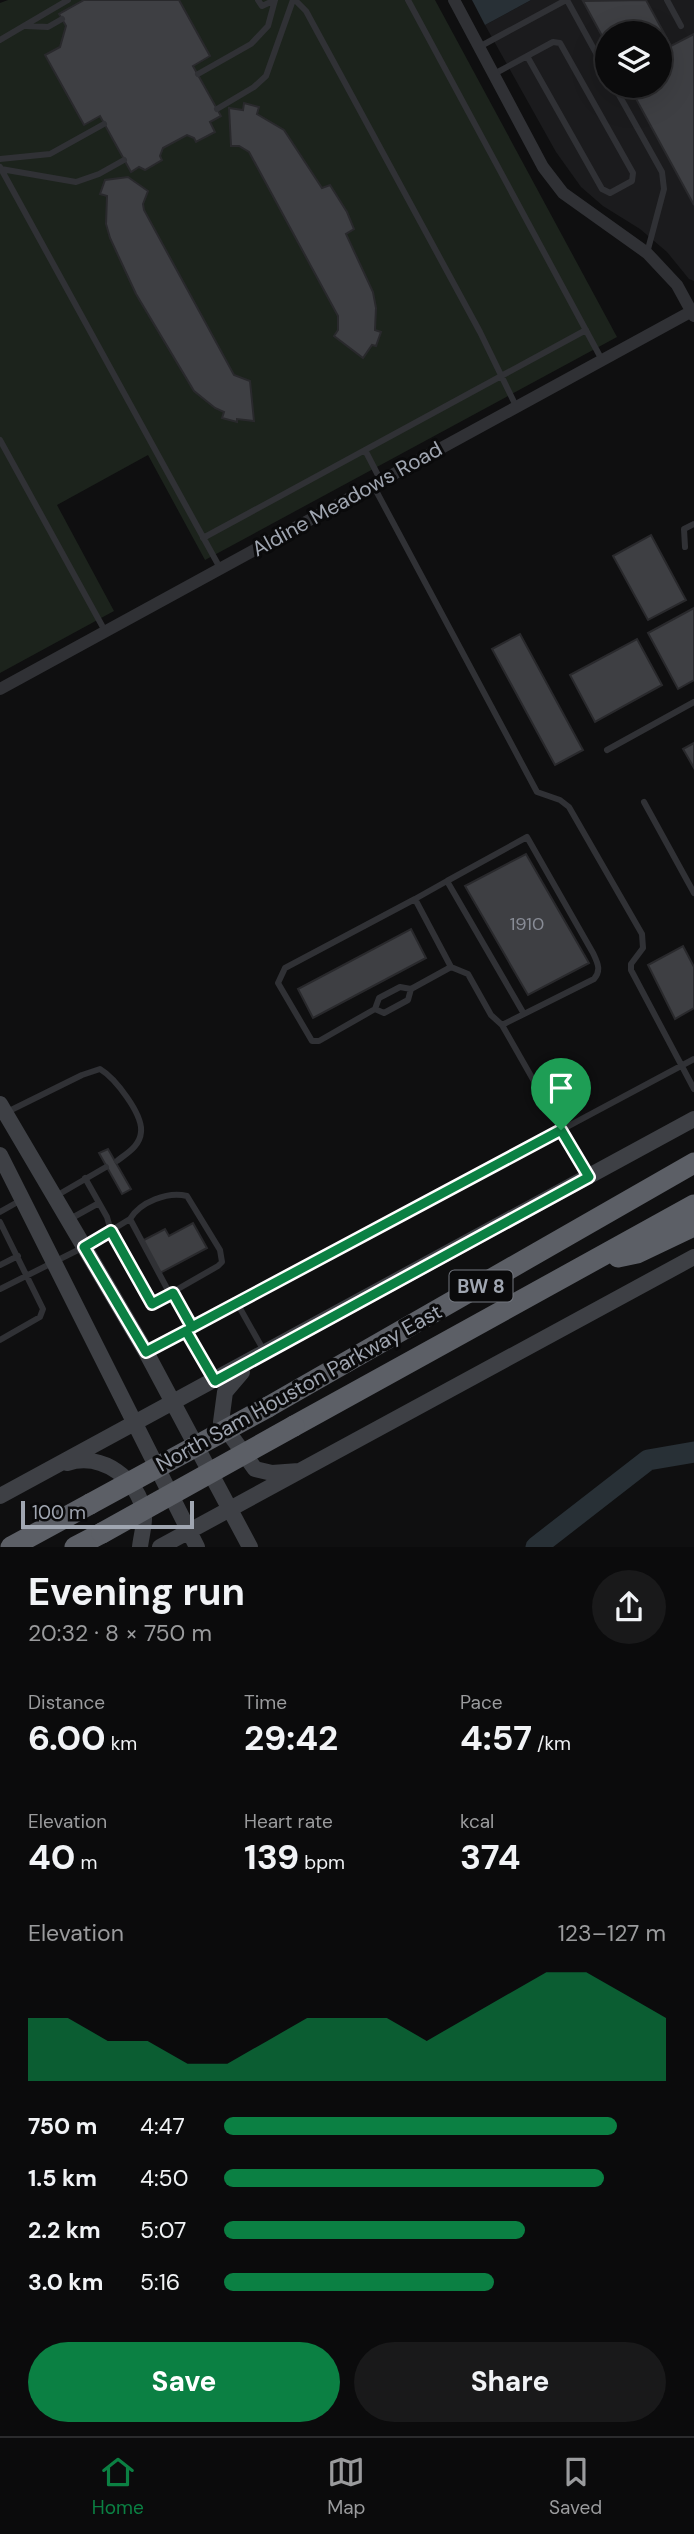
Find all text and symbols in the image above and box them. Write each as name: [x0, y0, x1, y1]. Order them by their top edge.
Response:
map controls: [595, 21, 672, 98]
button: layers: [595, 21, 672, 98]
street label: Aldine Meadows Road: [247, 435, 447, 563]
house number: 1910: [510, 912, 544, 936]
pin: [531, 1058, 591, 1130]
icon: arrive: [542, 1069, 580, 1107]
road number: BW 8: [449, 1270, 512, 1302]
street label: North Sam Houston Parkway East: [151, 1298, 447, 1478]
scale bar: [21, 1498, 194, 1530]
text: 100 m: [32, 1500, 86, 1525]
text: Evening run: [28, 1567, 245, 1617]
button: share: [592, 1570, 666, 1644]
text: 20:32 · 8 × 750 m: [28, 1618, 212, 1648]
text: Distance: [28, 1690, 105, 1715]
text: Time: [244, 1690, 287, 1715]
text: Pace: [460, 1690, 503, 1715]
text: 6.00: [28, 1715, 106, 1761]
text: 29:42: [244, 1715, 338, 1761]
text: 4:57: [460, 1715, 532, 1761]
text: km: [106, 1731, 137, 1756]
text: /km: [532, 1731, 571, 1756]
text: Elevation: [28, 1809, 107, 1834]
text: Heart rate: [244, 1809, 333, 1834]
text: kcal: [460, 1809, 494, 1834]
text: 40: [28, 1834, 75, 1880]
text: 139: [244, 1834, 299, 1880]
text: 374: [460, 1834, 521, 1880]
text: m: [75, 1850, 97, 1875]
text: bpm: [299, 1850, 345, 1875]
text: Elevation: [28, 1918, 124, 1948]
text: 123–127 m: [558, 1918, 666, 1948]
text: 750 m: [28, 2111, 97, 2141]
text: 4:47: [140, 2111, 185, 2141]
text: 1.5 km: [28, 2163, 97, 2193]
text: 4:50: [140, 2163, 188, 2193]
text: 2.2 km: [28, 2215, 101, 2245]
text: 5:07: [140, 2215, 186, 2245]
text: 3.0 km: [28, 2267, 103, 2297]
text: 5:16: [140, 2267, 180, 2297]
button: Save: [28, 2342, 340, 2422]
button: Share: [354, 2342, 666, 2422]
tab: Home: [92, 2453, 144, 2520]
tab: Map: [327, 2453, 365, 2520]
tab: Saved: [549, 2453, 602, 2520]

